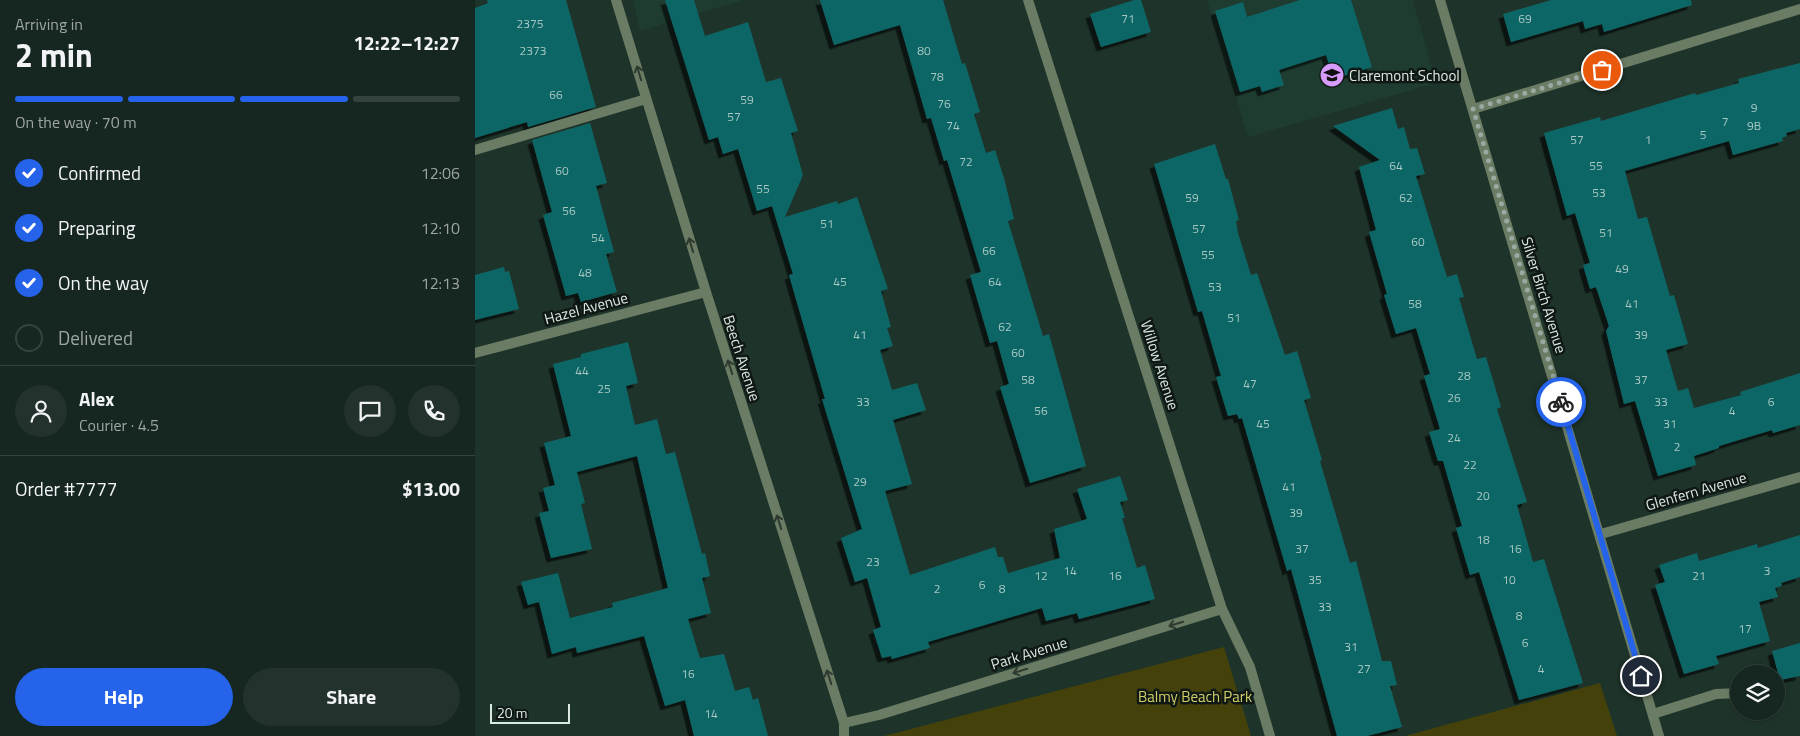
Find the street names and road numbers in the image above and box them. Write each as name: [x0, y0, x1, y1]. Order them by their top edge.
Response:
street label: Silver Birch Avenue: [1515, 234, 1573, 356]
street label: Hazel Avenue: [542, 286, 630, 330]
street label: Beech Avenue: [717, 312, 767, 404]
street label: Willow Avenue: [1135, 317, 1185, 413]
street label: Glenfern Avenue: [1643, 466, 1749, 516]
street label: Park Avenue: [988, 630, 1070, 676]

